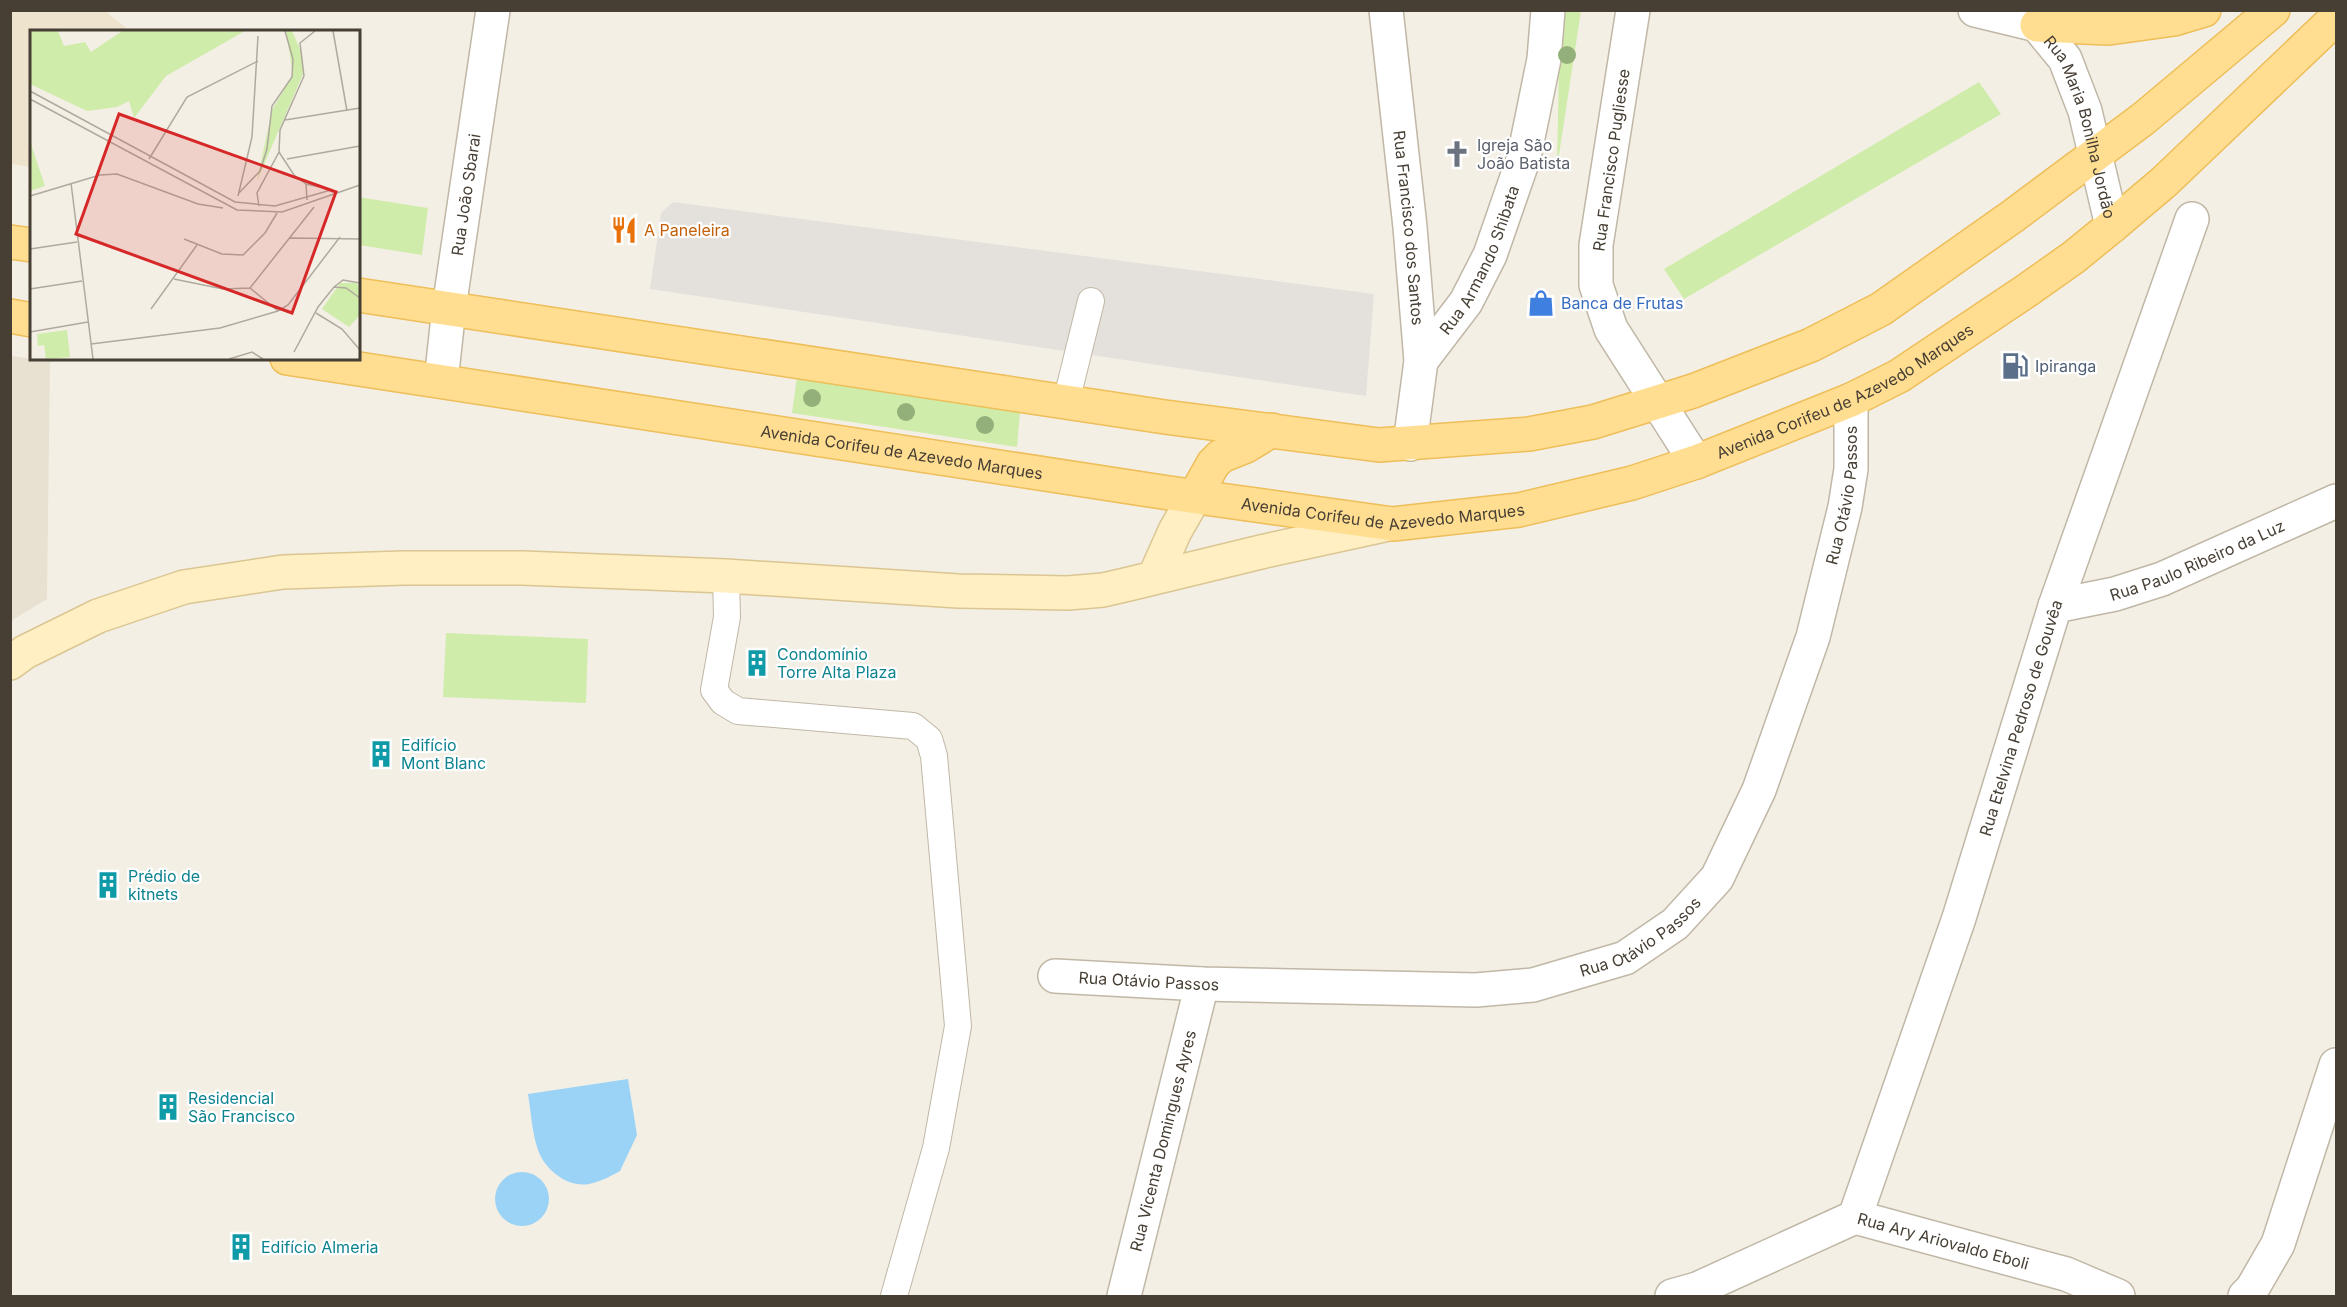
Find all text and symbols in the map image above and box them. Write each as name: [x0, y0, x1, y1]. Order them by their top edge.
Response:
inset map: [30, 30, 360, 360]
street label: Rua Maria Bonilha Jordão: [2040, 31, 2120, 221]
street label: Rua Francisco Pugliesse: [1588, 67, 1634, 253]
street label: Rua Francisco dos Santos: [1389, 129, 1428, 326]
street label: Rua João Sbarai: [447, 132, 485, 257]
place label: Igreja São João Batista: [1477, 135, 1570, 173]
church icon: Igreja São João Batista: [1442, 139, 1472, 169]
street label: Rua Armando Shibata: [1435, 183, 1523, 338]
restaurant icon: A Paneleira: [609, 215, 639, 245]
place label: A Paneleira: [644, 220, 730, 240]
shop icon: Banca de Frutas: [1526, 288, 1556, 318]
place label: Banca de Frutas: [1561, 293, 1684, 313]
street label: Avenida Corifeu de Azevedo Marques: [1713, 319, 1977, 463]
fuel station icon: Ipiranga: [2000, 351, 2030, 381]
place label: Ipiranga: [2035, 356, 2096, 376]
street label: Avenida Corifeu de Azevedo Marques: [759, 421, 1044, 484]
street label: Rua Otávio Passos: [1821, 426, 1861, 567]
street label: Avenida Corifeu de Azevedo Marques: [1240, 493, 1527, 534]
street label: Rua Paulo Ribeiro da Luz: [2107, 515, 2288, 605]
street label: Rua Etelvina Pedroso de Gouvêa: [1975, 597, 2066, 838]
place label: Condomínio Torre Alta Plaza: [777, 644, 896, 682]
building icon: Condomínio Torre Alta Plaza: [742, 648, 772, 678]
place label: Edifício Mont Blanc: [401, 735, 486, 773]
building icon: Edifício Mont Blanc: [366, 739, 396, 769]
place label: Prédio de kitnets: [128, 866, 200, 904]
building icon: Prédio de kitnets: [93, 870, 123, 900]
street label: Rua Otávio Passos: [1577, 893, 1705, 981]
street label: Rua Otávio Passos: [1078, 967, 1219, 994]
street label: Rua Vicenta Domingues Ayres: [1126, 1028, 1200, 1254]
place label: Residencial São Francisco: [188, 1088, 295, 1126]
building icon: Residencial São Francisco: [153, 1092, 183, 1122]
street label: Rua Ary Ariovaldo Eboli: [1855, 1208, 2031, 1274]
building icon: Edifício Almeria: [226, 1232, 256, 1262]
place label: Edifício Almeria: [261, 1237, 379, 1257]

